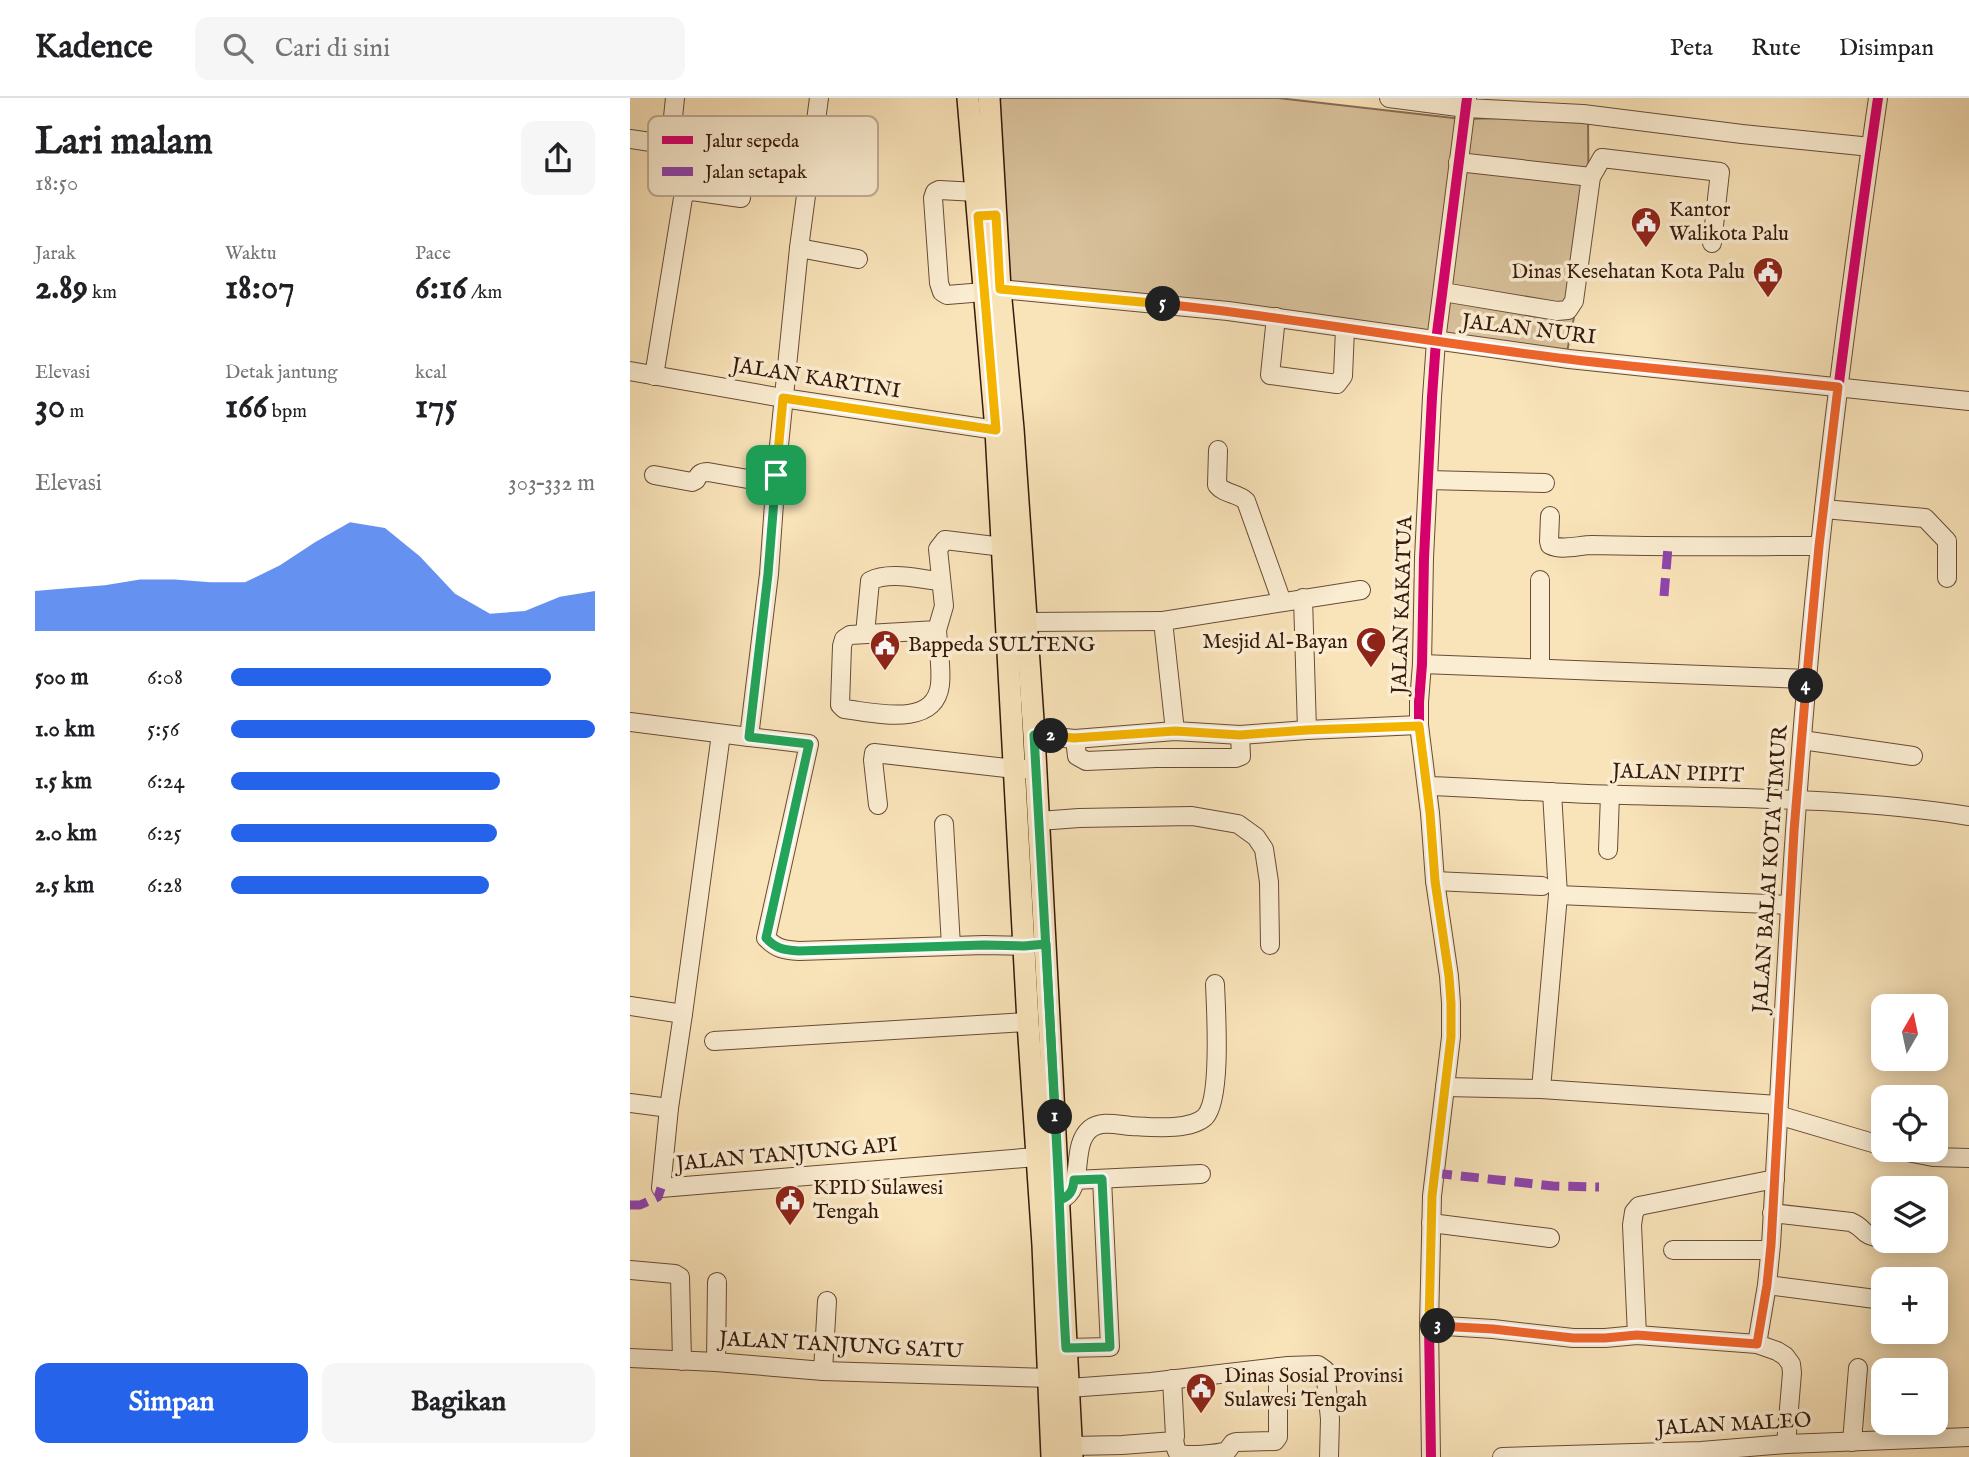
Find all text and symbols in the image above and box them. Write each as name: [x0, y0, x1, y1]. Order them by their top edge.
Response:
search box: [195, 17, 685, 80]
text: Kadence: [35, 27, 153, 69]
icon: search: [219, 29, 257, 67]
text: Cari di sini: [275, 32, 390, 65]
text: Peta: [1670, 33, 1713, 64]
text: Rute: [1751, 33, 1801, 64]
text: Disimpan: [1839, 33, 1934, 64]
legend: [648, 116, 878, 196]
text: Lari malam: [35, 119, 213, 167]
button: share: [521, 121, 595, 195]
text: Jalur sepeda: [703, 130, 800, 154]
text: Jalan setapak: [703, 161, 808, 185]
text: 18:50: [35, 169, 78, 198]
place label: Kantor Walikota Palu: [1669, 197, 1789, 248]
public building icon: Kantor Walikota Palu: [1629, 205, 1663, 249]
text: Jarak: [35, 242, 76, 266]
text: Waktu: [225, 242, 277, 266]
text: Pace: [415, 242, 451, 266]
public building icon: Dinas Kesehatan Kota Palu: [1751, 255, 1785, 299]
place label: Dinas Kesehatan Kota Palu: [1511, 259, 1745, 286]
text: 2.89: [35, 266, 88, 311]
text: 18:07: [225, 266, 295, 311]
text: 6:16: [415, 266, 467, 311]
text: km: [88, 281, 117, 305]
text: /km: [467, 281, 502, 305]
pin: 5: [1146, 286, 1180, 322]
text: 5: [1159, 291, 1166, 315]
street label: JALAN NURI: [1458, 308, 1598, 352]
street label: JALAN KARTINI: [728, 352, 902, 406]
text: Elevasi: [35, 361, 90, 385]
text: Detak jantung: [225, 361, 338, 385]
text: kcal: [415, 361, 447, 385]
text: 30: [35, 385, 65, 430]
text: 166: [225, 385, 268, 430]
text: 175: [415, 385, 457, 430]
text: m: [65, 400, 84, 424]
text: bpm: [268, 400, 307, 424]
pin: [746, 445, 806, 505]
icon: arrive: [757, 456, 795, 494]
text: Elevasi: [35, 469, 102, 498]
text: 303–332 m: [508, 469, 595, 498]
street label: JALAN KAKATUA: [1386, 514, 1420, 697]
mosque icon: Mesjid Al-Bayan: [1354, 625, 1388, 669]
public building icon: Bappeda SULTENG: [868, 628, 902, 672]
place label: Mesjid Al-Bayan: [1202, 629, 1348, 656]
place label: Bappeda SULTENG: [908, 632, 1096, 659]
text: 500 m: [35, 663, 89, 692]
text: 6:08: [147, 663, 183, 692]
pin: 4: [1788, 668, 1824, 704]
text: 4: [1801, 673, 1810, 697]
text: 1.0 km: [35, 715, 95, 744]
text: 5:56: [147, 715, 179, 744]
pin: 2: [1034, 718, 1068, 754]
text: 2: [1046, 723, 1055, 747]
street label: JALAN BALAI KOTA TIMUR: [1747, 723, 1795, 1016]
street label: JALAN PIPIT: [1610, 758, 1745, 790]
text: 1.5 km: [35, 767, 92, 796]
text: 6:24: [147, 767, 185, 796]
text: 2.0 km: [35, 819, 97, 848]
text: 6:25: [147, 819, 182, 848]
text: 2.5 km: [35, 871, 94, 900]
text: 6:28: [147, 871, 183, 900]
north arrow: [1871, 994, 1948, 1071]
map controls: [1871, 994, 1948, 1435]
button: locate: [1871, 1085, 1948, 1162]
pin: 1: [1038, 1100, 1072, 1134]
text: 1: [1051, 1104, 1058, 1128]
street label: JALAN TANJUNG API: [673, 1132, 899, 1178]
place label: KPID Sulawesi Tengah: [813, 1175, 943, 1226]
button: layers: [1871, 1176, 1948, 1253]
public building icon: KPID Sulawesi Tengah: [773, 1183, 807, 1227]
button: +: [1871, 1267, 1948, 1344]
pin: 3: [1420, 1308, 1456, 1344]
text: 3: [1434, 1313, 1441, 1337]
street label: JALAN TANJUNG SATU: [716, 1326, 964, 1366]
button: −: [1871, 1358, 1948, 1435]
button: Simpan: [35, 1363, 308, 1443]
button: Bagikan: [322, 1363, 595, 1443]
place label: Dinas Sosial Provinsi Sulawesi Tengah: [1224, 1363, 1403, 1414]
public building icon: Dinas Sosial Provinsi Sulawesi Tengah: [1184, 1371, 1218, 1415]
street label: JALAN MALEO: [1654, 1407, 1812, 1443]

